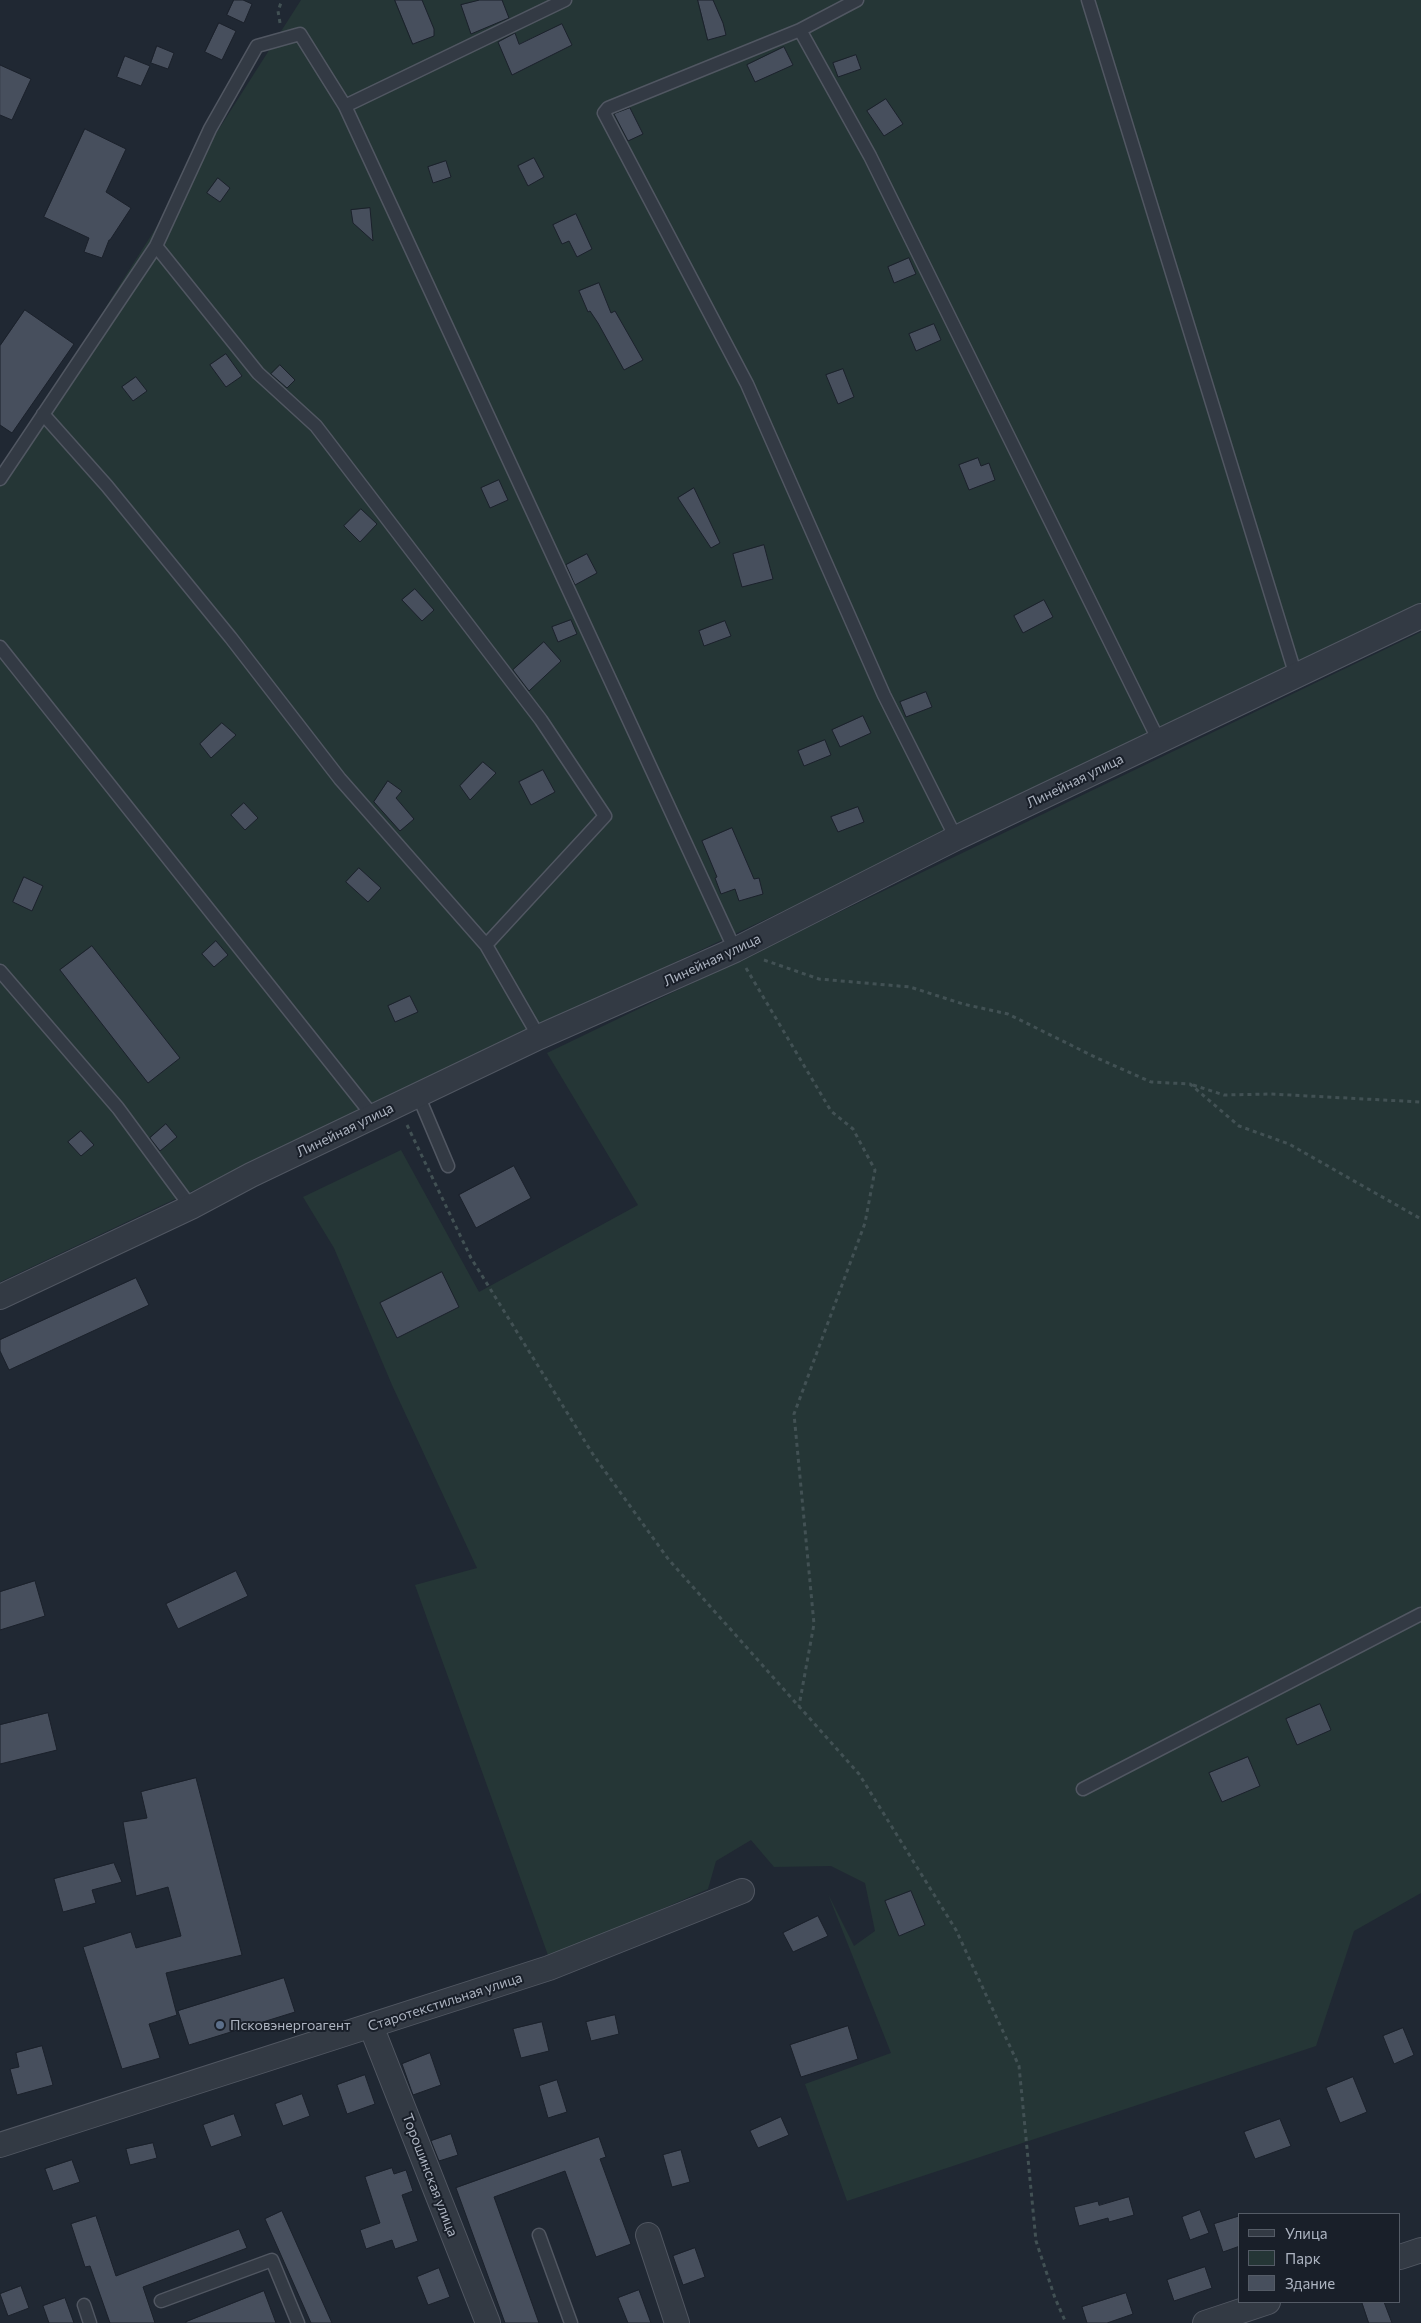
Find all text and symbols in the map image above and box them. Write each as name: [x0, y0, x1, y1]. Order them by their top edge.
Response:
street label: Линейная улица: [1024, 750, 1126, 812]
street label: Линейная улица: [661, 930, 763, 990]
street label: Линейная улица: [294, 1099, 396, 1161]
street label: Старотекстильная улица: [366, 1969, 524, 2035]
place label: Псковэнергоагент: [230, 2017, 351, 2033]
marker: Псковэнергоагент: [214, 2019, 226, 2031]
street label: Торошинская улица: [399, 2111, 461, 2239]
legend: [1238, 2213, 1401, 2303]
text: Улица: [1285, 2224, 1327, 2242]
text: Парк: [1285, 2249, 1321, 2267]
text: Здание: [1285, 2274, 1335, 2292]

